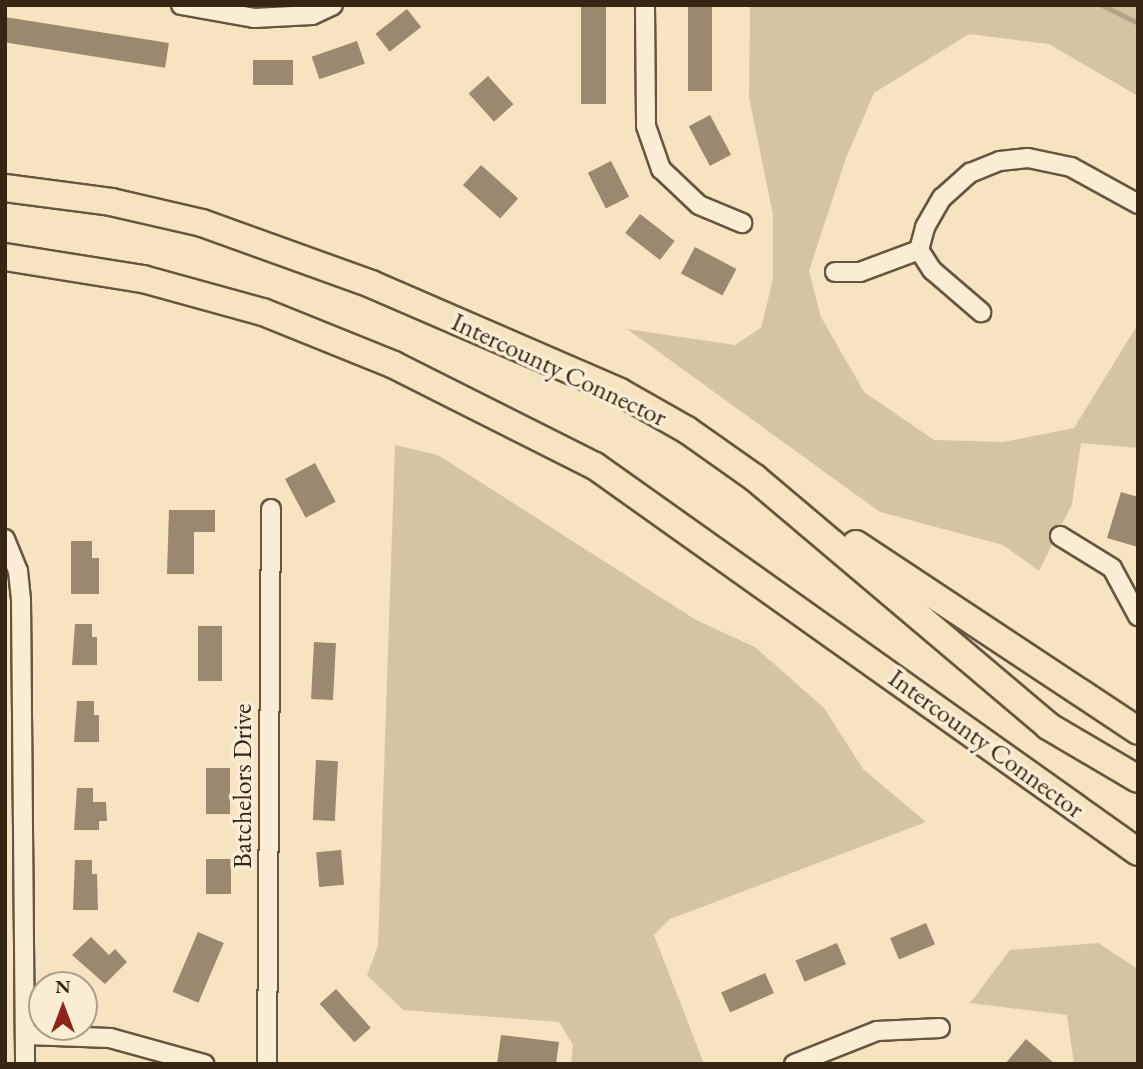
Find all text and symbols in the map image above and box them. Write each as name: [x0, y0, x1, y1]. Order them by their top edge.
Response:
street label: Intercounty Connector: [447, 306, 671, 434]
street label: Intercounty Connector: [882, 663, 1090, 825]
street label: Batchelors Drive: [227, 704, 259, 868]
north arrow: [28, 971, 98, 1041]
text: N: [55, 974, 71, 999]

